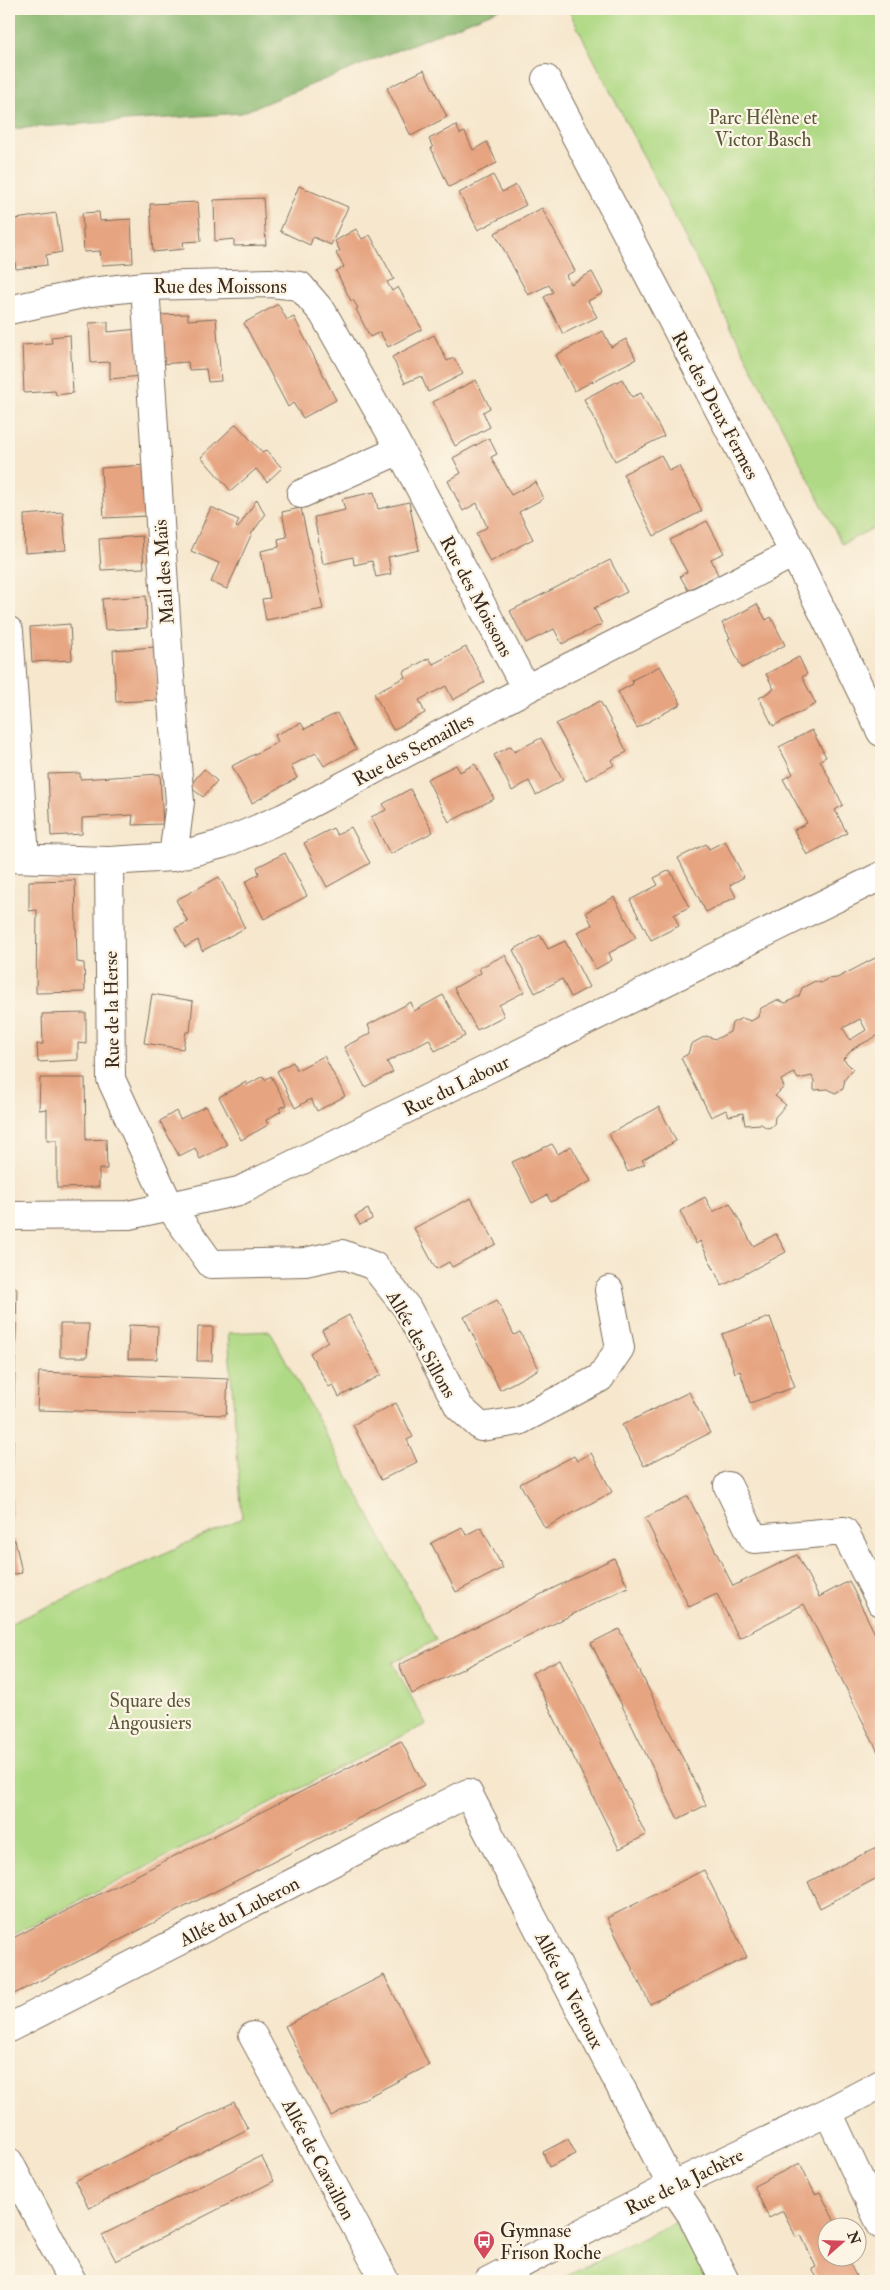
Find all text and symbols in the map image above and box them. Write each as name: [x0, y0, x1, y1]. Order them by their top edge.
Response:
park label: Parc Hélène et Victor Basch: [708, 106, 818, 152]
street label: Rue des Moissons: [153, 275, 287, 299]
street label: Rue des Deux Fermes: [666, 327, 764, 484]
street label: Mail des Maïs: [148, 518, 180, 625]
street label: Rue des Moissons: [434, 532, 518, 661]
street label: Rue des Semailles: [349, 708, 478, 792]
street label: Rue de la Herse: [99, 951, 125, 1069]
street label: Rue du Labour: [399, 1050, 514, 1122]
street label: Allée des Sillons: [380, 1286, 462, 1402]
park label: Square des Angousiers: [107, 1689, 192, 1735]
street label: Allée du Luberon: [175, 1871, 304, 1953]
street label: Allée du Ventoux: [529, 1927, 609, 2053]
street label: Allée de Cavaillon: [276, 2094, 360, 2224]
street label: Rue de la Jachère: [621, 2143, 748, 2221]
north arrow: [818, 2218, 868, 2268]
place label: Gymnase Frison Roche: [500, 2219, 601, 2265]
text: N: [843, 2228, 864, 2247]
bus stop icon: Gymnase Frison Roche: [472, 2229, 496, 2260]

